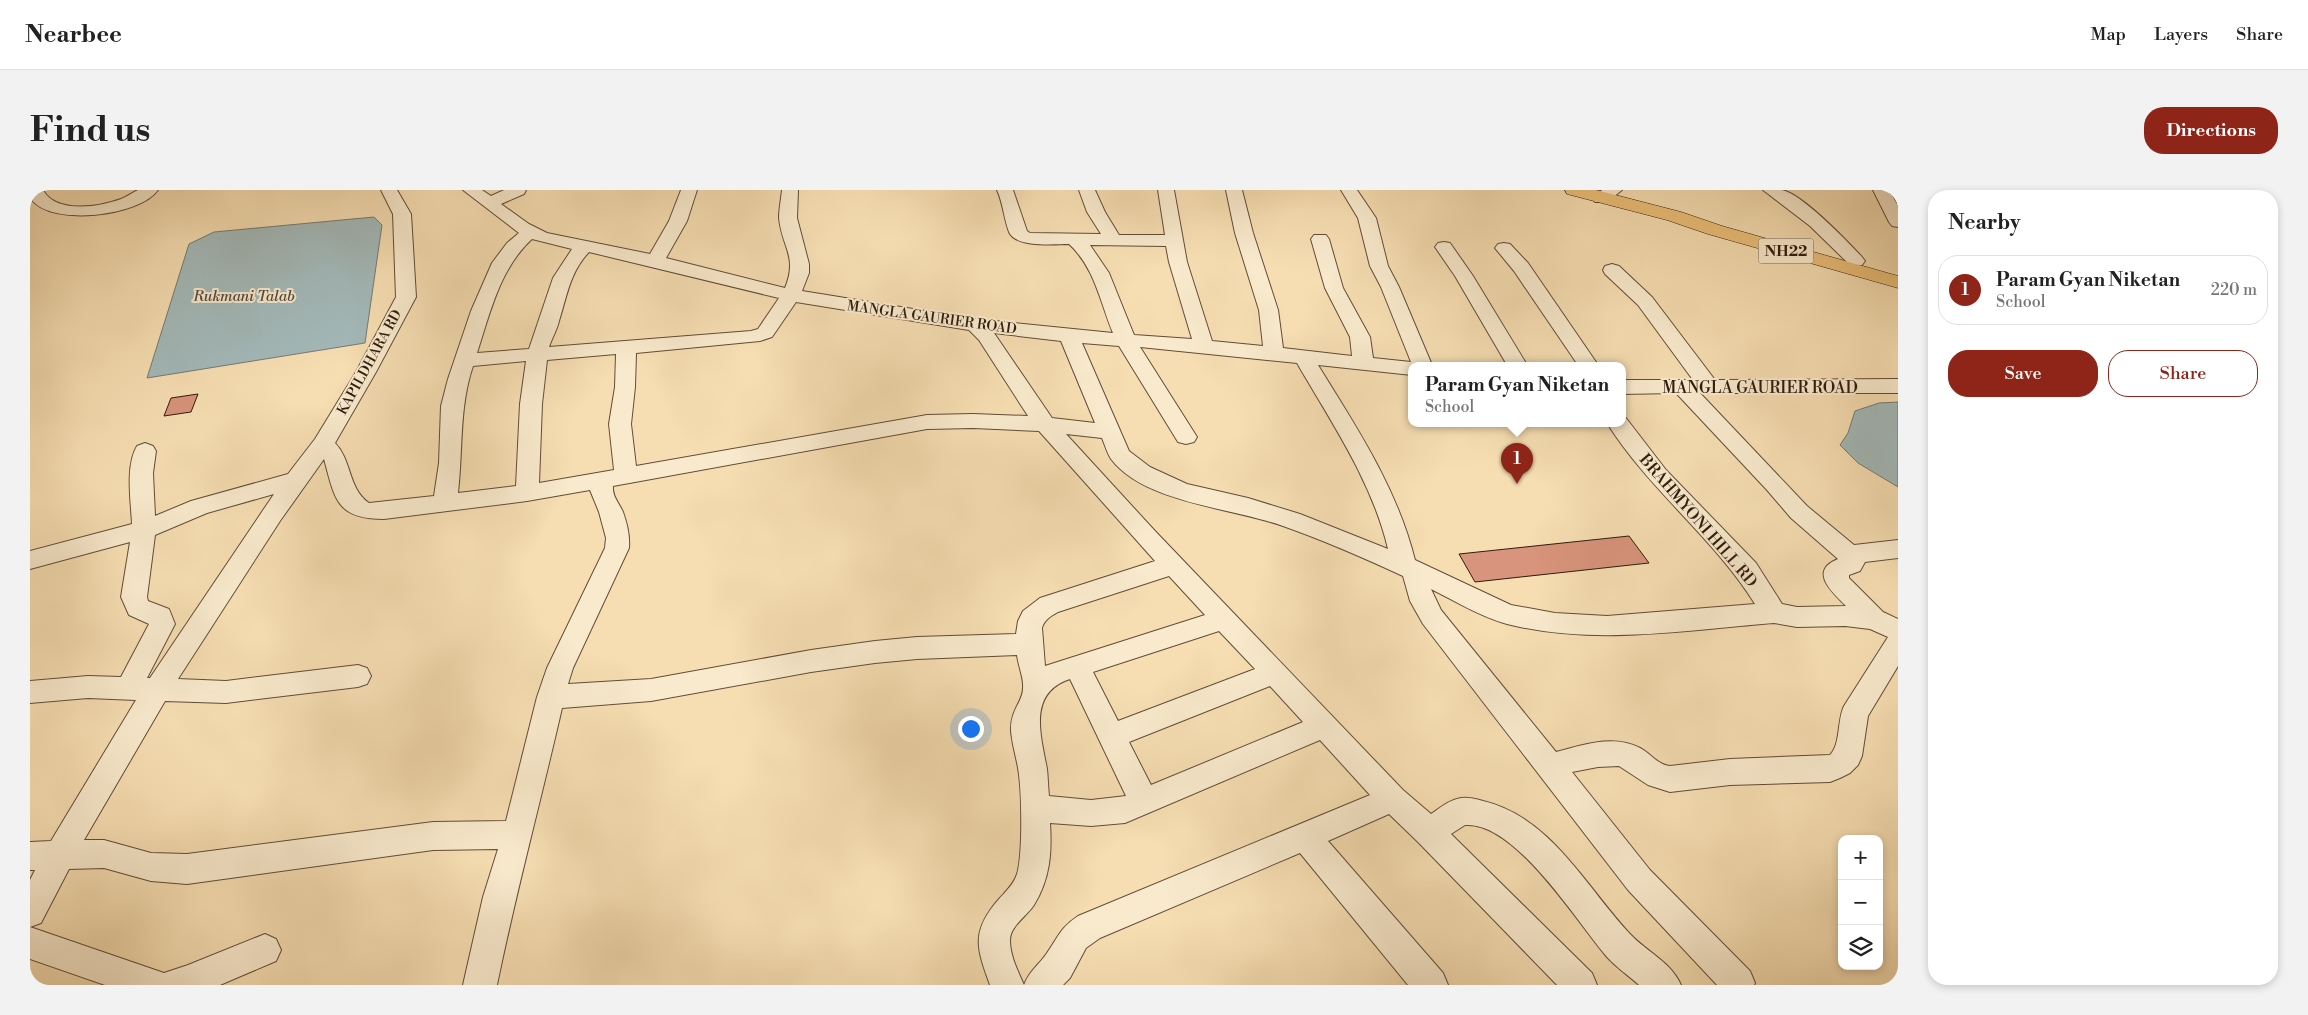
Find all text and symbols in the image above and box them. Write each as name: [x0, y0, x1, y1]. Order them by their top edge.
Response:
text: Nearbee: [25, 20, 122, 50]
text: Map: [2091, 23, 2126, 46]
text: Layers: [2154, 23, 2208, 46]
text: Share: [2236, 23, 2283, 46]
button: Directions: [2144, 107, 2278, 154]
text: Find us: [30, 109, 150, 152]
text: Nearby: [1948, 210, 2021, 236]
road number: NH22: [1758, 238, 1814, 264]
text: Param Gyan Niketan: [1996, 268, 2180, 292]
text: 1: [1961, 280, 1969, 300]
text: 220 m: [2211, 280, 2257, 300]
water label: Rukmani Talab: [192, 287, 295, 306]
text: School: [1996, 292, 2045, 312]
street label: MANGLA GAURIER ROAD: [846, 297, 1018, 339]
street label: KAPILDHARA RD: [333, 307, 406, 418]
button: Save: [1948, 350, 2098, 397]
button: Share: [2108, 350, 2258, 397]
popup: [1408, 362, 1626, 427]
text: Param Gyan Niketan: [1425, 373, 1609, 397]
street label: MANGLA GAURIER ROAD: [1662, 378, 1858, 398]
text: School: [1425, 397, 1474, 417]
pin: 1: [1501, 443, 1533, 484]
street label: BRAHMYONI HILL RD: [1634, 449, 1762, 591]
your location: [958, 716, 984, 742]
map controls: [1838, 835, 1883, 970]
button: +: [1838, 835, 1883, 880]
button: −: [1838, 880, 1883, 925]
button: layers: [1838, 925, 1883, 970]

